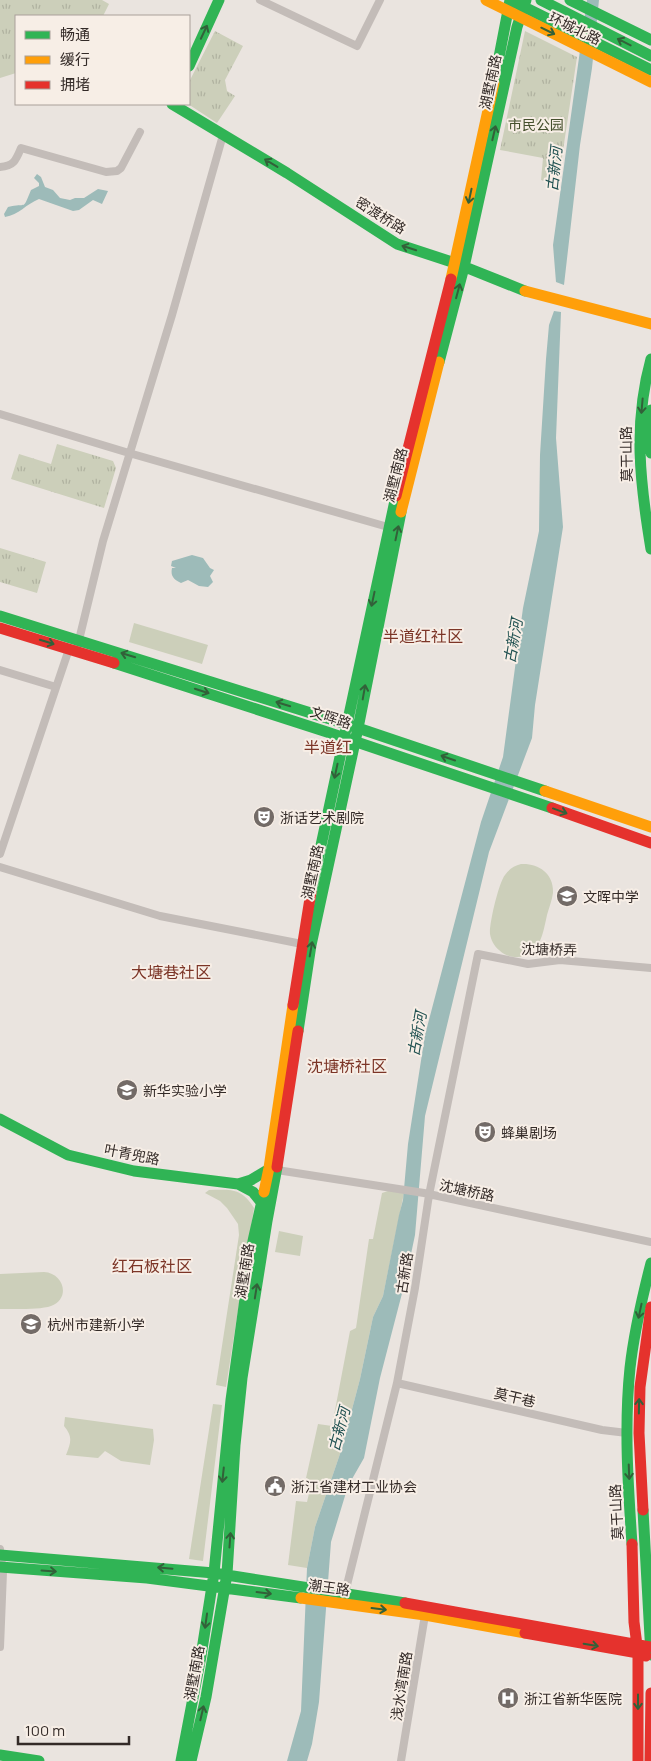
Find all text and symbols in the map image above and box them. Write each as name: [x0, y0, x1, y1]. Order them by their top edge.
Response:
street label: 环城北路: [546, 7, 604, 49]
legend: [15, 15, 190, 105]
text: 畅通: [60, 24, 90, 45]
one-way arrow: [200, 25, 210, 40]
one-way arrow: [540, 27, 555, 37]
one-way arrow: [617, 37, 632, 46]
text: 缓行: [60, 49, 90, 70]
street label: 湖墅南路: [475, 53, 505, 111]
text: 拥堵: [60, 74, 90, 95]
park label: 市民公园: [508, 115, 564, 134]
one-way arrow: [490, 125, 499, 141]
water label: 古新河: [541, 143, 567, 192]
one-way arrow: [264, 158, 278, 168]
one-way arrow: [465, 187, 474, 203]
street label: 密渡桥路: [352, 192, 410, 238]
one-way arrow: [402, 243, 417, 252]
one-way arrow: [454, 283, 463, 299]
one-way arrow: [637, 398, 646, 414]
street label: 莫干山路: [616, 426, 636, 482]
street label: 湖墅南路: [379, 446, 411, 504]
one-way arrow: [393, 526, 402, 542]
one-way arrow: [368, 591, 377, 607]
water label: 古新河: [499, 614, 528, 665]
district label: 半道红社区: [383, 625, 463, 647]
one-way arrow: [38, 638, 54, 648]
one-way arrow: [120, 650, 136, 660]
one-way arrow: [360, 685, 369, 701]
one-way arrow: [193, 687, 209, 697]
one-way arrow: [275, 699, 291, 708]
street label: 文晖路: [308, 701, 354, 733]
district label: 半道红: [304, 736, 352, 758]
one-way arrow: [440, 753, 456, 763]
one-way arrow: [331, 763, 340, 779]
theatre icon: 浙话艺术剧院: [252, 805, 276, 829]
one-way arrow: [552, 807, 567, 816]
place label: 浙话艺术剧院: [280, 808, 364, 827]
street label: 湖墅南路: [297, 843, 327, 901]
school or university icon: 文晖中学: [555, 884, 579, 908]
place label: 文晖中学: [583, 887, 639, 906]
street label: 沈塘桥弄: [521, 939, 577, 959]
one-way arrow: [306, 941, 316, 957]
district label: 大塘巷社区: [131, 961, 211, 983]
water label: 古新河: [403, 1007, 432, 1058]
district label: 沈塘桥社区: [307, 1055, 387, 1077]
school or university icon: 新华实验小学: [115, 1078, 139, 1102]
place label: 新华实验小学: [143, 1081, 227, 1100]
theatre icon: 蜂巢剧场: [473, 1120, 497, 1144]
place label: 蜂巢剧场: [501, 1123, 557, 1142]
street label: 叶青兜路: [103, 1139, 161, 1169]
street label: 沈塘桥路: [438, 1175, 496, 1205]
street label: 湖墅南路: [230, 1242, 258, 1300]
street label: 古新路: [391, 1251, 417, 1295]
district label: 红石板社区: [112, 1255, 192, 1277]
one-way arrow: [251, 1284, 261, 1300]
one-way arrow: [635, 1302, 644, 1318]
school or university icon: 杭州市建新小学: [19, 1312, 43, 1336]
place label: 杭州市建新小学: [47, 1315, 145, 1334]
street label: 莫干巷: [492, 1383, 538, 1411]
one-way arrow: [634, 1398, 644, 1414]
water label: 古新河: [323, 1402, 356, 1453]
one-way arrow: [624, 1464, 634, 1480]
one-way arrow: [218, 1467, 228, 1483]
public building icon: 浙江省建材工业协会: [263, 1474, 287, 1498]
place label: 浙江省建材工业协会: [291, 1477, 417, 1496]
street label: 莫干山路: [605, 1484, 627, 1540]
one-way arrow: [225, 1532, 234, 1548]
one-way arrow: [157, 1564, 173, 1573]
one-way arrow: [40, 1566, 56, 1575]
street label: 潮王路: [307, 1575, 351, 1599]
one-way arrow: [256, 1588, 272, 1598]
one-way arrow: [370, 1604, 386, 1614]
one-way arrow: [201, 1612, 211, 1628]
one-way arrow: [582, 1640, 598, 1650]
street label: 湖墅南路: [180, 1644, 208, 1702]
street label: 浅水湾南路: [386, 1650, 416, 1722]
hospital icon: 浙江省新华医院: [496, 1686, 520, 1710]
place label: 浙江省新华医院: [524, 1689, 622, 1708]
one-way arrow: [633, 1694, 643, 1710]
one-way arrow: [198, 1706, 207, 1722]
scale bar: [18, 1714, 129, 1746]
text: 100 m: [25, 1720, 65, 1741]

